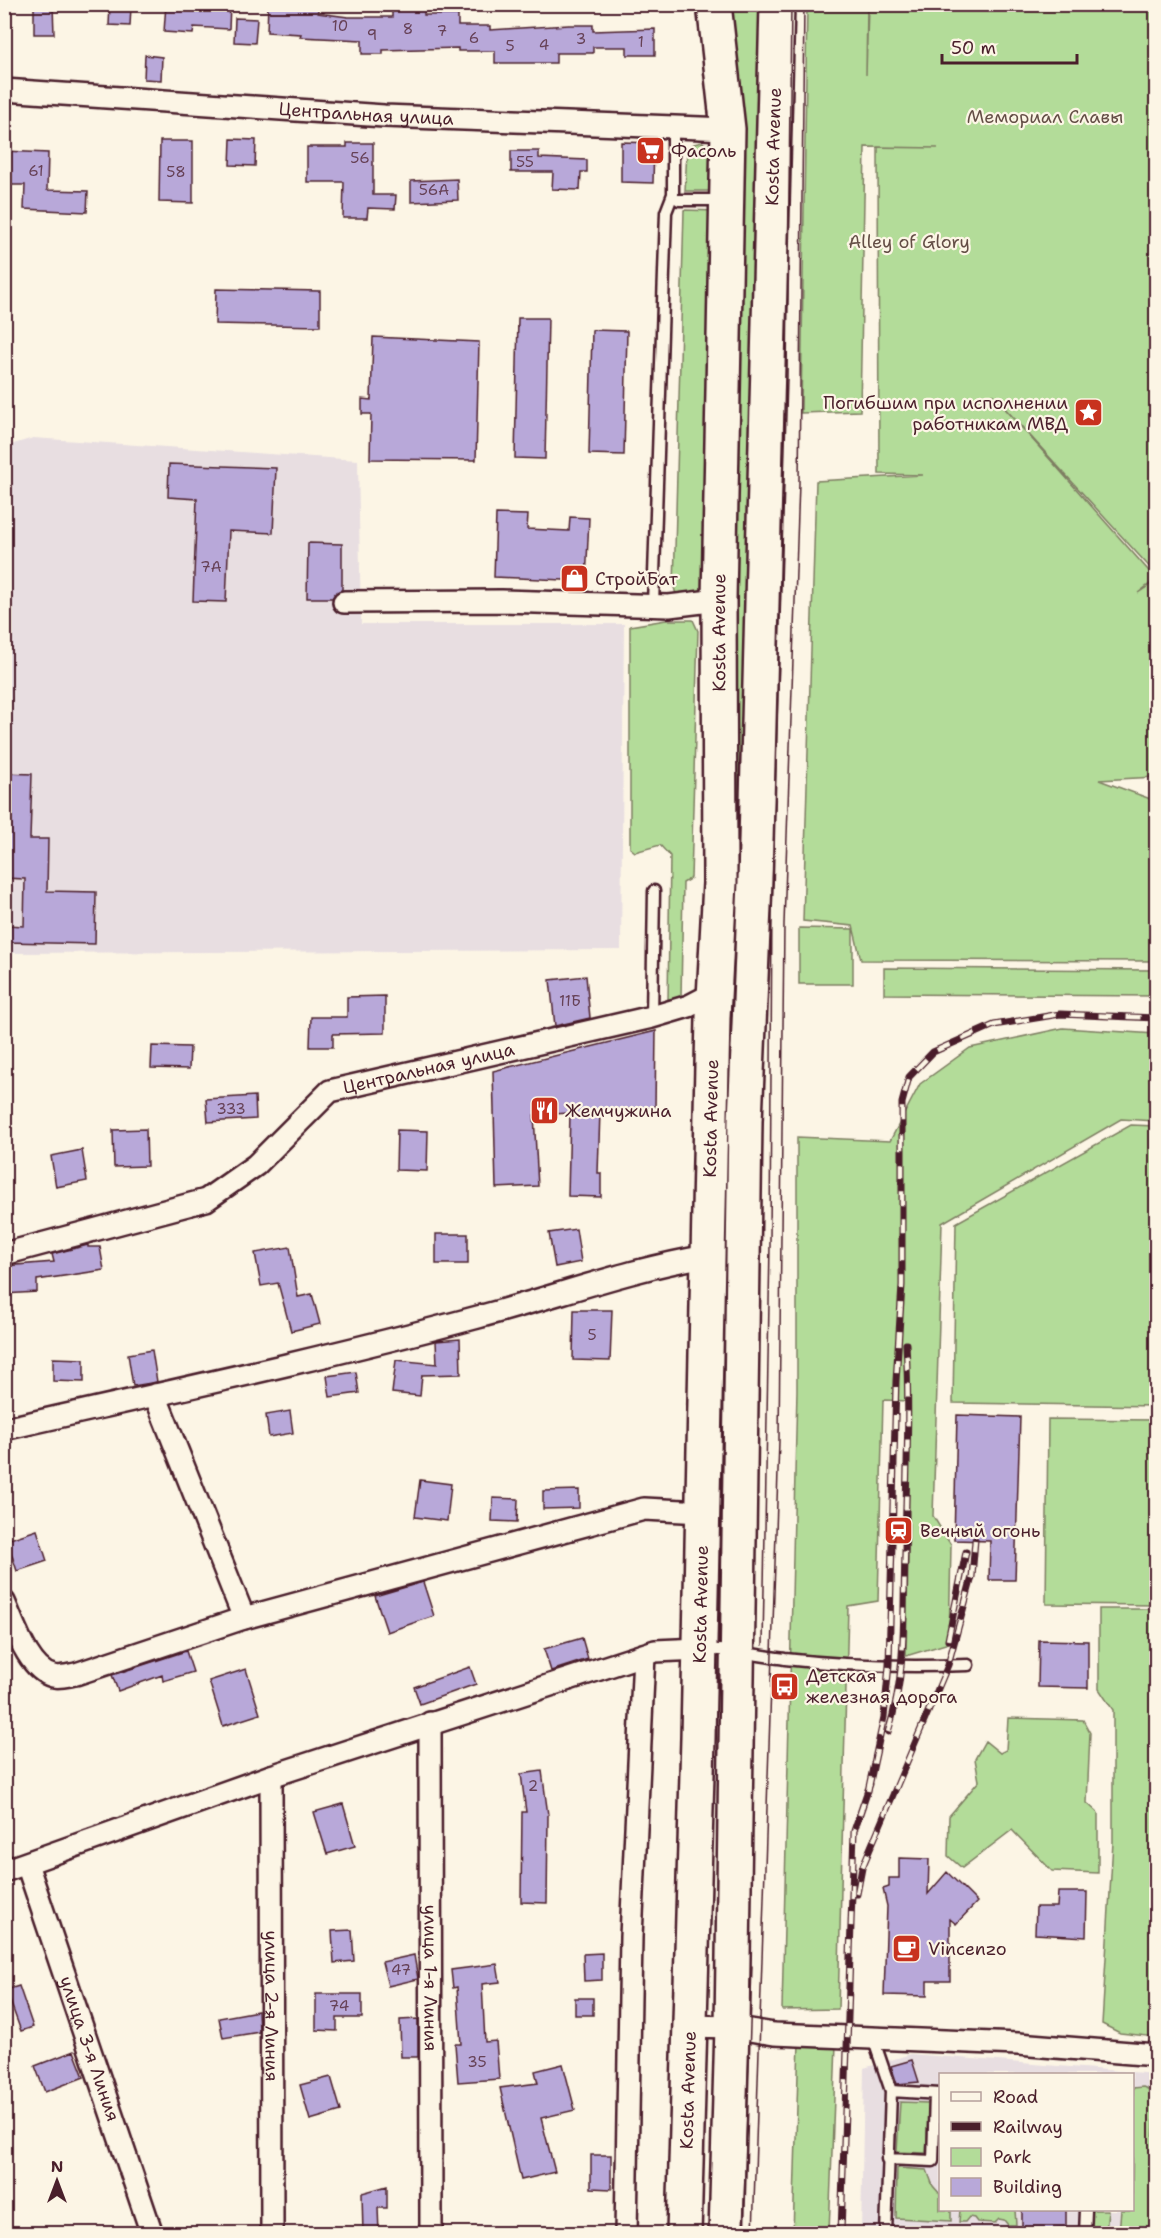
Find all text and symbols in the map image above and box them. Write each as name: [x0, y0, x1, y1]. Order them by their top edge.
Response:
house number: 10: [332, 16, 348, 36]
house number: 8: [403, 19, 413, 39]
house number: 7: [437, 21, 447, 41]
house number: 9: [367, 25, 377, 45]
scale bar: [942, 27, 1077, 65]
house number: 6: [469, 28, 479, 48]
house number: 3: [576, 29, 586, 49]
house number: 1: [638, 32, 644, 52]
house number: 4: [539, 35, 549, 55]
house number: 5: [505, 36, 515, 56]
text: 50 m: [951, 36, 996, 60]
street label: Kosta Avenue: [760, 87, 787, 206]
street label: Центральная улица: [278, 97, 454, 131]
park label: Мемориал Славы: [967, 105, 1123, 129]
supermarket icon: Фасоль: [634, 135, 666, 167]
place label: Фасоль: [671, 139, 736, 163]
house number: 56: [350, 148, 370, 168]
house number: 55: [516, 152, 534, 172]
house number: 61: [28, 161, 44, 181]
house number: 58: [166, 162, 186, 182]
house number: 56А: [419, 180, 449, 200]
park label: Alley of Glory: [848, 230, 970, 254]
place label: Погибшим при исполнении работникам МВД: [823, 391, 1068, 436]
place icon: Погибшим при исполнении работникам МВД: [1073, 397, 1105, 429]
house number: 7А: [200, 557, 222, 577]
shop icon: СтройБат: [558, 563, 590, 595]
place label: СтройБат: [595, 567, 679, 591]
street label: Kosta Avenue: [707, 573, 732, 692]
house number: 11Б: [559, 991, 581, 1011]
street label: Центральная улица: [341, 1037, 517, 1100]
street label: Kosta Avenue: [698, 1059, 724, 1178]
restaurant icon: Жемчужина: [528, 1095, 560, 1127]
house number: 333: [216, 1099, 246, 1119]
place label: Жемчужина: [565, 1099, 671, 1123]
house number: 5: [587, 1325, 597, 1345]
station icon: Вечный огонь: [883, 1515, 915, 1547]
place label: Вечный огонь: [920, 1519, 1040, 1543]
street label: Kosta Avenue: [688, 1545, 714, 1664]
place label: Детская железная дорога: [806, 1664, 957, 1709]
bus stop icon: Детская железная дорога: [769, 1670, 801, 1702]
house number: 2: [528, 1776, 538, 1796]
street label: улица 1-я Линия: [418, 1905, 443, 2051]
street label: улица 2-я Линия: [259, 1930, 284, 2082]
cafe icon: Vincenzo: [891, 1933, 923, 1965]
place label: Vincenzo: [928, 1937, 1007, 1961]
house number: 47: [391, 1960, 411, 1980]
street label: улица 3-я Линия: [54, 1973, 125, 2125]
house number: 74: [329, 1996, 349, 2016]
street label: Kosta Avenue: [674, 2031, 702, 2150]
house number: 35: [467, 2052, 487, 2072]
legend: [939, 2073, 1134, 2211]
text: Road: [993, 2085, 1038, 2109]
text: Railway: [993, 2115, 1063, 2139]
text: Park: [993, 2145, 1032, 2169]
north arrow: [27, 2151, 87, 2211]
text: N: [51, 2156, 63, 2177]
text: Building: [993, 2175, 1062, 2199]

